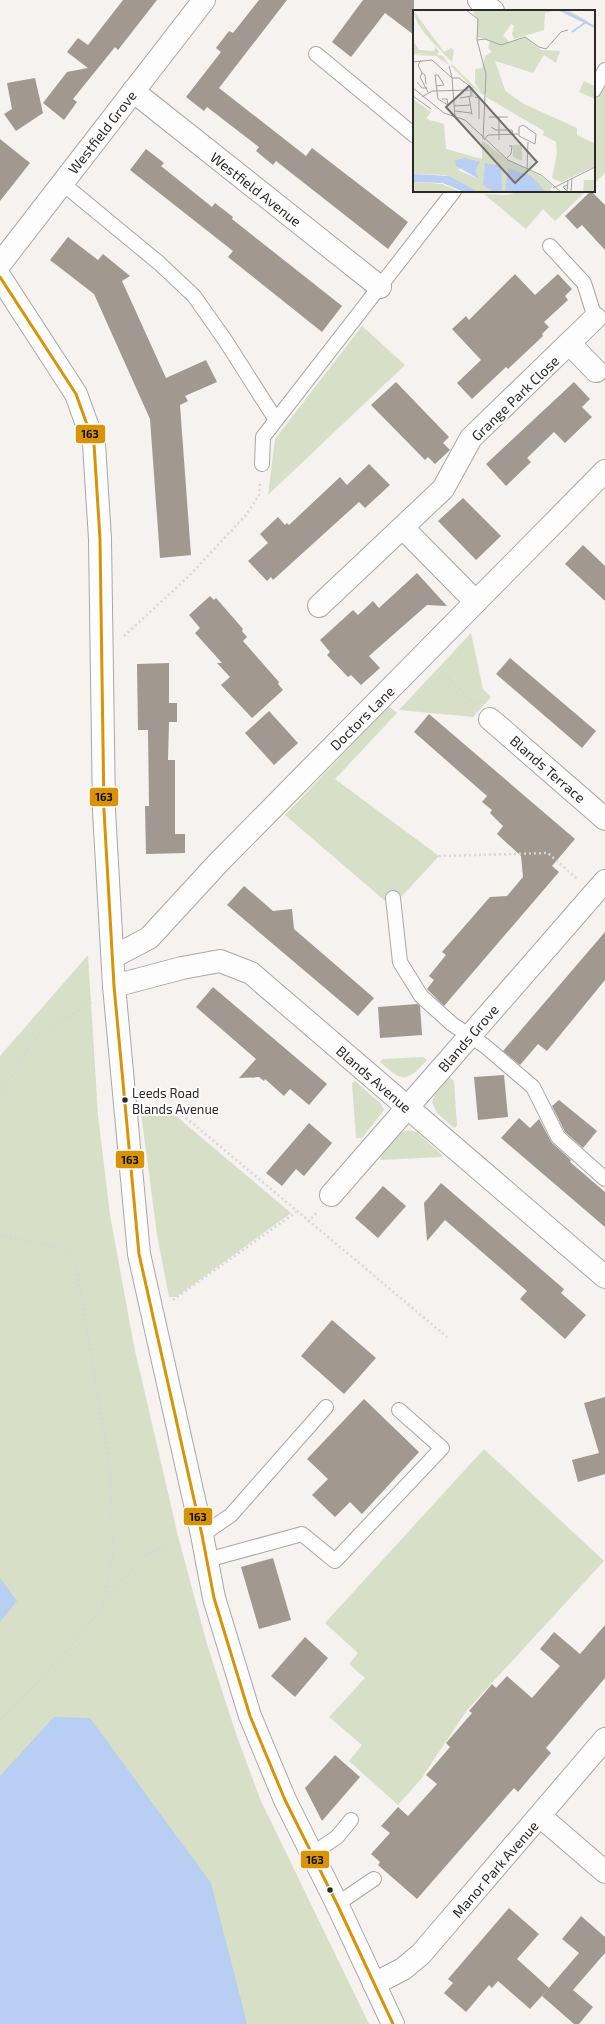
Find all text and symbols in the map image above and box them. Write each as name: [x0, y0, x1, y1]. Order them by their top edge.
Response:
inset map: [413, 10, 595, 192]
street label: Westfield Grove: [64, 87, 140, 177]
street label: Westfield Avenue: [207, 148, 305, 230]
street label: Grange Park Close: [468, 352, 562, 444]
line badge: 163: [75, 424, 106, 444]
text: 163: [81, 427, 99, 440]
street label: Doctors Lane: [326, 682, 398, 754]
street label: Blands Terrace: [507, 732, 589, 806]
line badge: 163: [89, 787, 119, 807]
text: 163: [95, 790, 113, 803]
street label: Blands Grove: [434, 1001, 502, 1075]
street label: Blands Avenue: [333, 1042, 415, 1116]
place label: Leeds Road Blands Avenue: [132, 1085, 219, 1117]
marker: Leeds Road Blands Avenue: [120, 1095, 130, 1105]
line badge: 163: [115, 1150, 145, 1169]
text: 163: [121, 1153, 139, 1166]
line badge: 163: [183, 1507, 213, 1526]
text: 163: [189, 1510, 207, 1523]
street label: Manor Park Avenue: [448, 1817, 542, 1921]
line badge: 163: [300, 1850, 330, 1869]
text: 163: [306, 1853, 324, 1866]
unlabelled marker: [325, 1885, 335, 1895]

